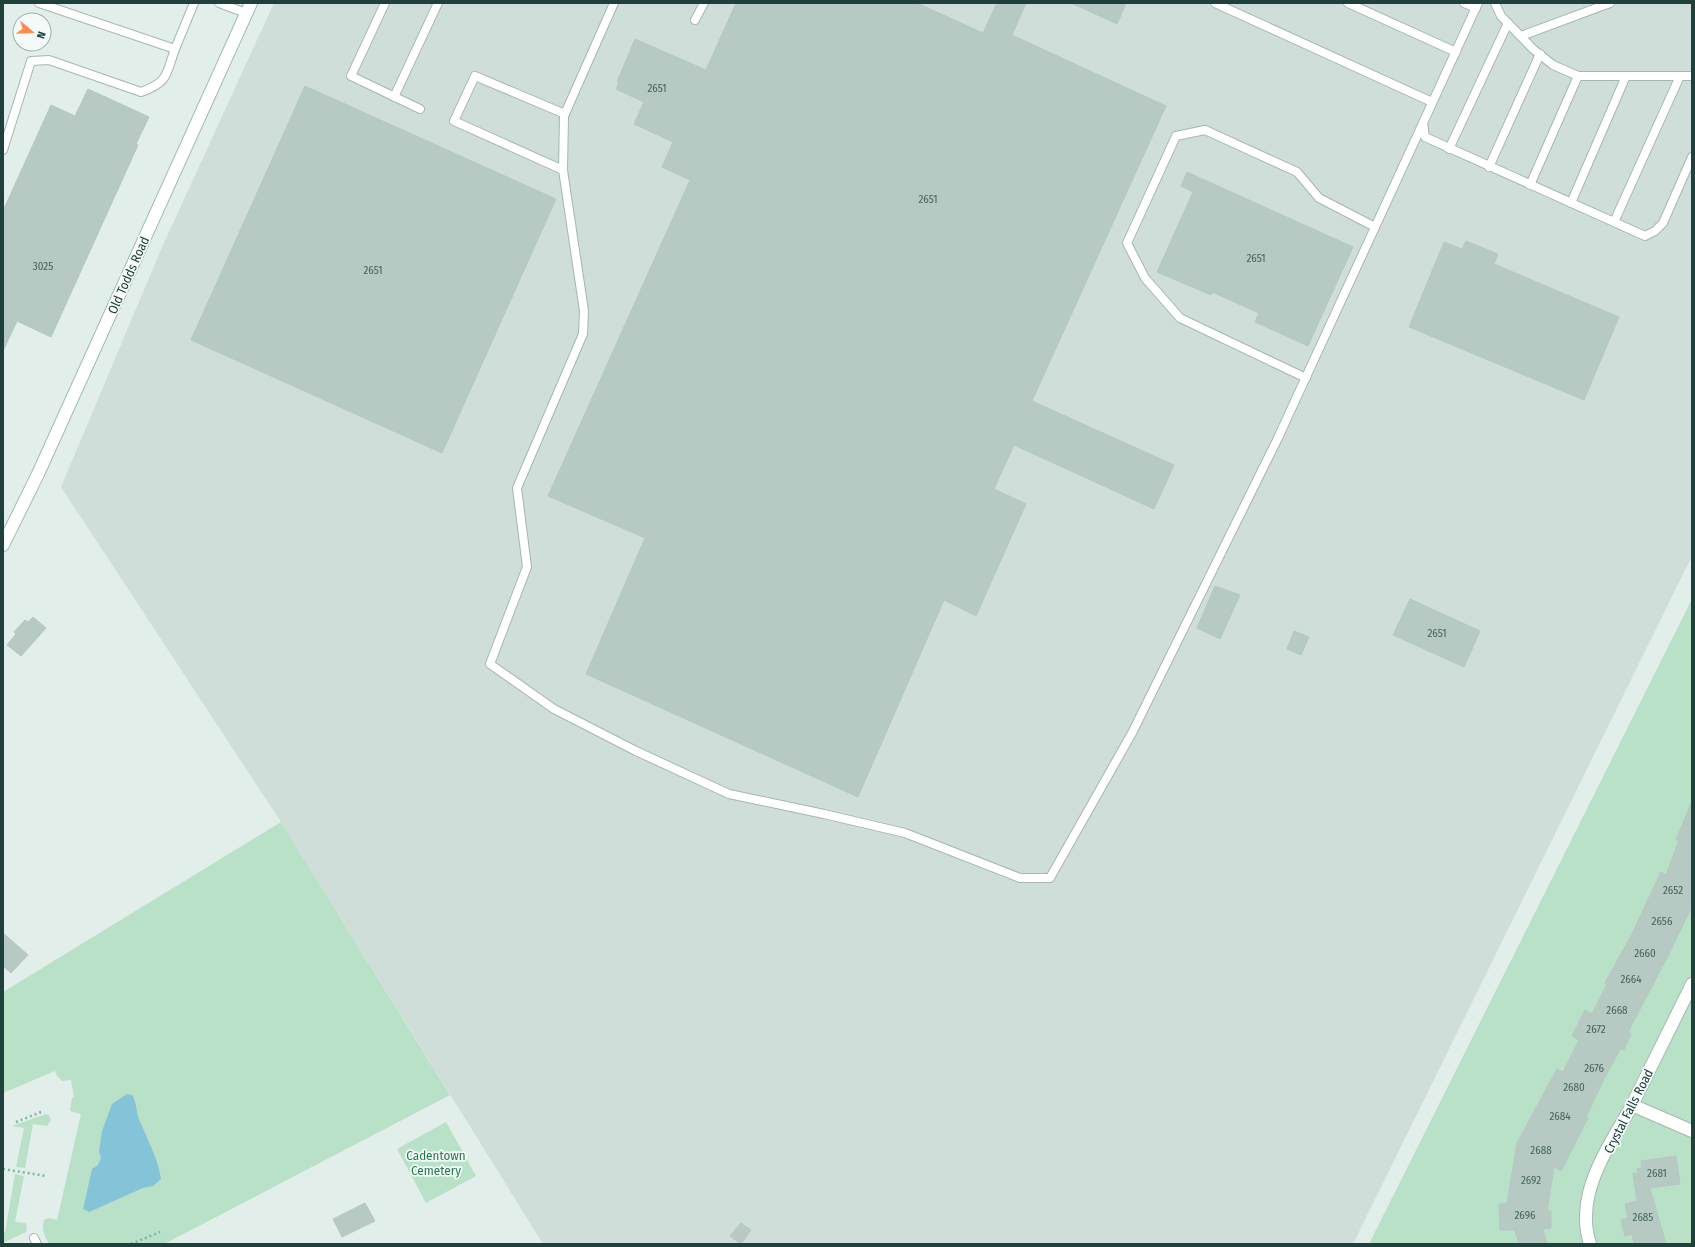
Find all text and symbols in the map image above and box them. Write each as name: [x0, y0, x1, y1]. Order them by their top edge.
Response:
north arrow: [12, 12, 52, 52]
text: N: [34, 30, 48, 40]
house number: 2651: [647, 82, 667, 95]
house number: 2651: [918, 193, 938, 206]
street label: Old Todds Road: [105, 234, 152, 316]
house number: 2651: [1246, 252, 1266, 265]
house number: 3025: [33, 260, 53, 273]
house number: 2651: [363, 264, 383, 277]
house number: 2651: [1427, 627, 1447, 640]
house number: 2652: [1663, 884, 1683, 897]
house number: 2656: [1652, 915, 1673, 928]
house number: 2660: [1634, 947, 1656, 960]
house number: 2664: [1620, 973, 1642, 986]
house number: 2668: [1606, 1004, 1628, 1017]
house number: 2672: [1586, 1023, 1606, 1036]
house number: 2676: [1584, 1062, 1604, 1075]
street label: Crystal Falls Road: [1601, 1067, 1656, 1156]
house number: 2680: [1563, 1081, 1585, 1094]
house number: 2684: [1549, 1110, 1571, 1123]
house number: 2688: [1530, 1144, 1552, 1157]
park label: Cadentown Cemetery: [406, 1148, 466, 1178]
house number: 2681: [1647, 1167, 1667, 1180]
house number: 2692: [1521, 1174, 1541, 1187]
house number: 2696: [1515, 1209, 1536, 1222]
house number: 2685: [1633, 1211, 1653, 1224]

